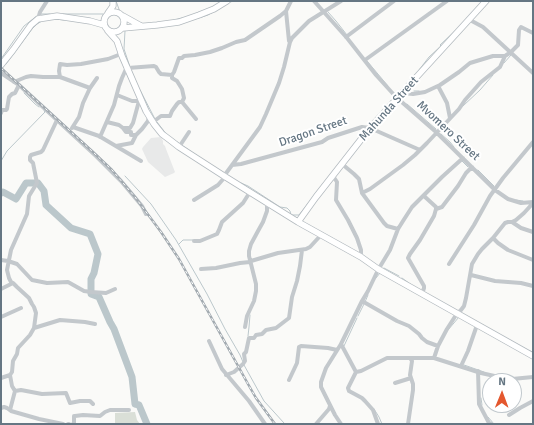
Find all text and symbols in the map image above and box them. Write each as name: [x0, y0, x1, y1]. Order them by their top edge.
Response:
street label: Mahunda Street: [356, 74, 422, 144]
street label: Mvomero Street: [413, 98, 483, 164]
street label: Dragon Street: [277, 114, 349, 150]
north arrow: [482, 373, 522, 413]
text: N: [498, 375, 506, 388]

